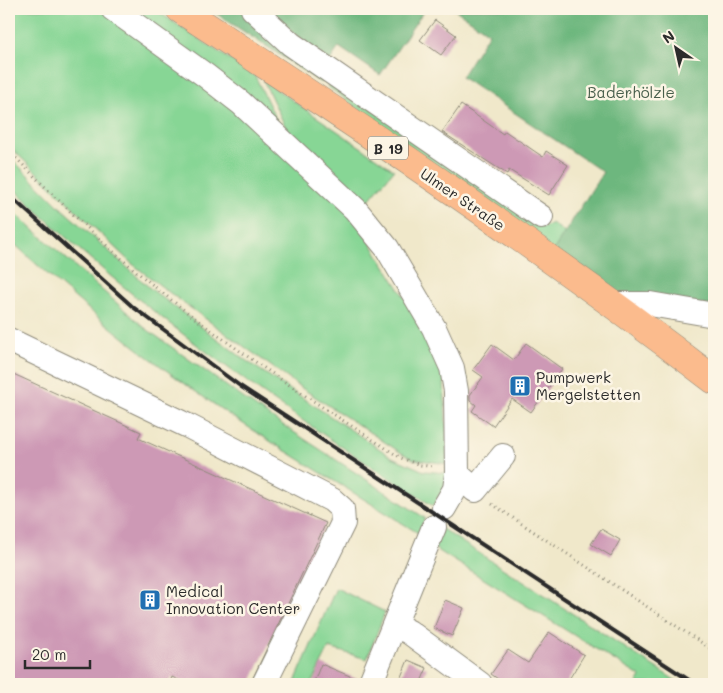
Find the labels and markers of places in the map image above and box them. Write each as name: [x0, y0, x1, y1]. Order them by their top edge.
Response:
place label: Pumpwerk Mergelstetten: [536, 367, 641, 404]
building icon: Pumpwerk Mergelstetten: [508, 374, 532, 398]
place label: Medical Innovation Center: [166, 581, 300, 618]
building icon: Medical Innovation Center: [138, 588, 162, 612]

